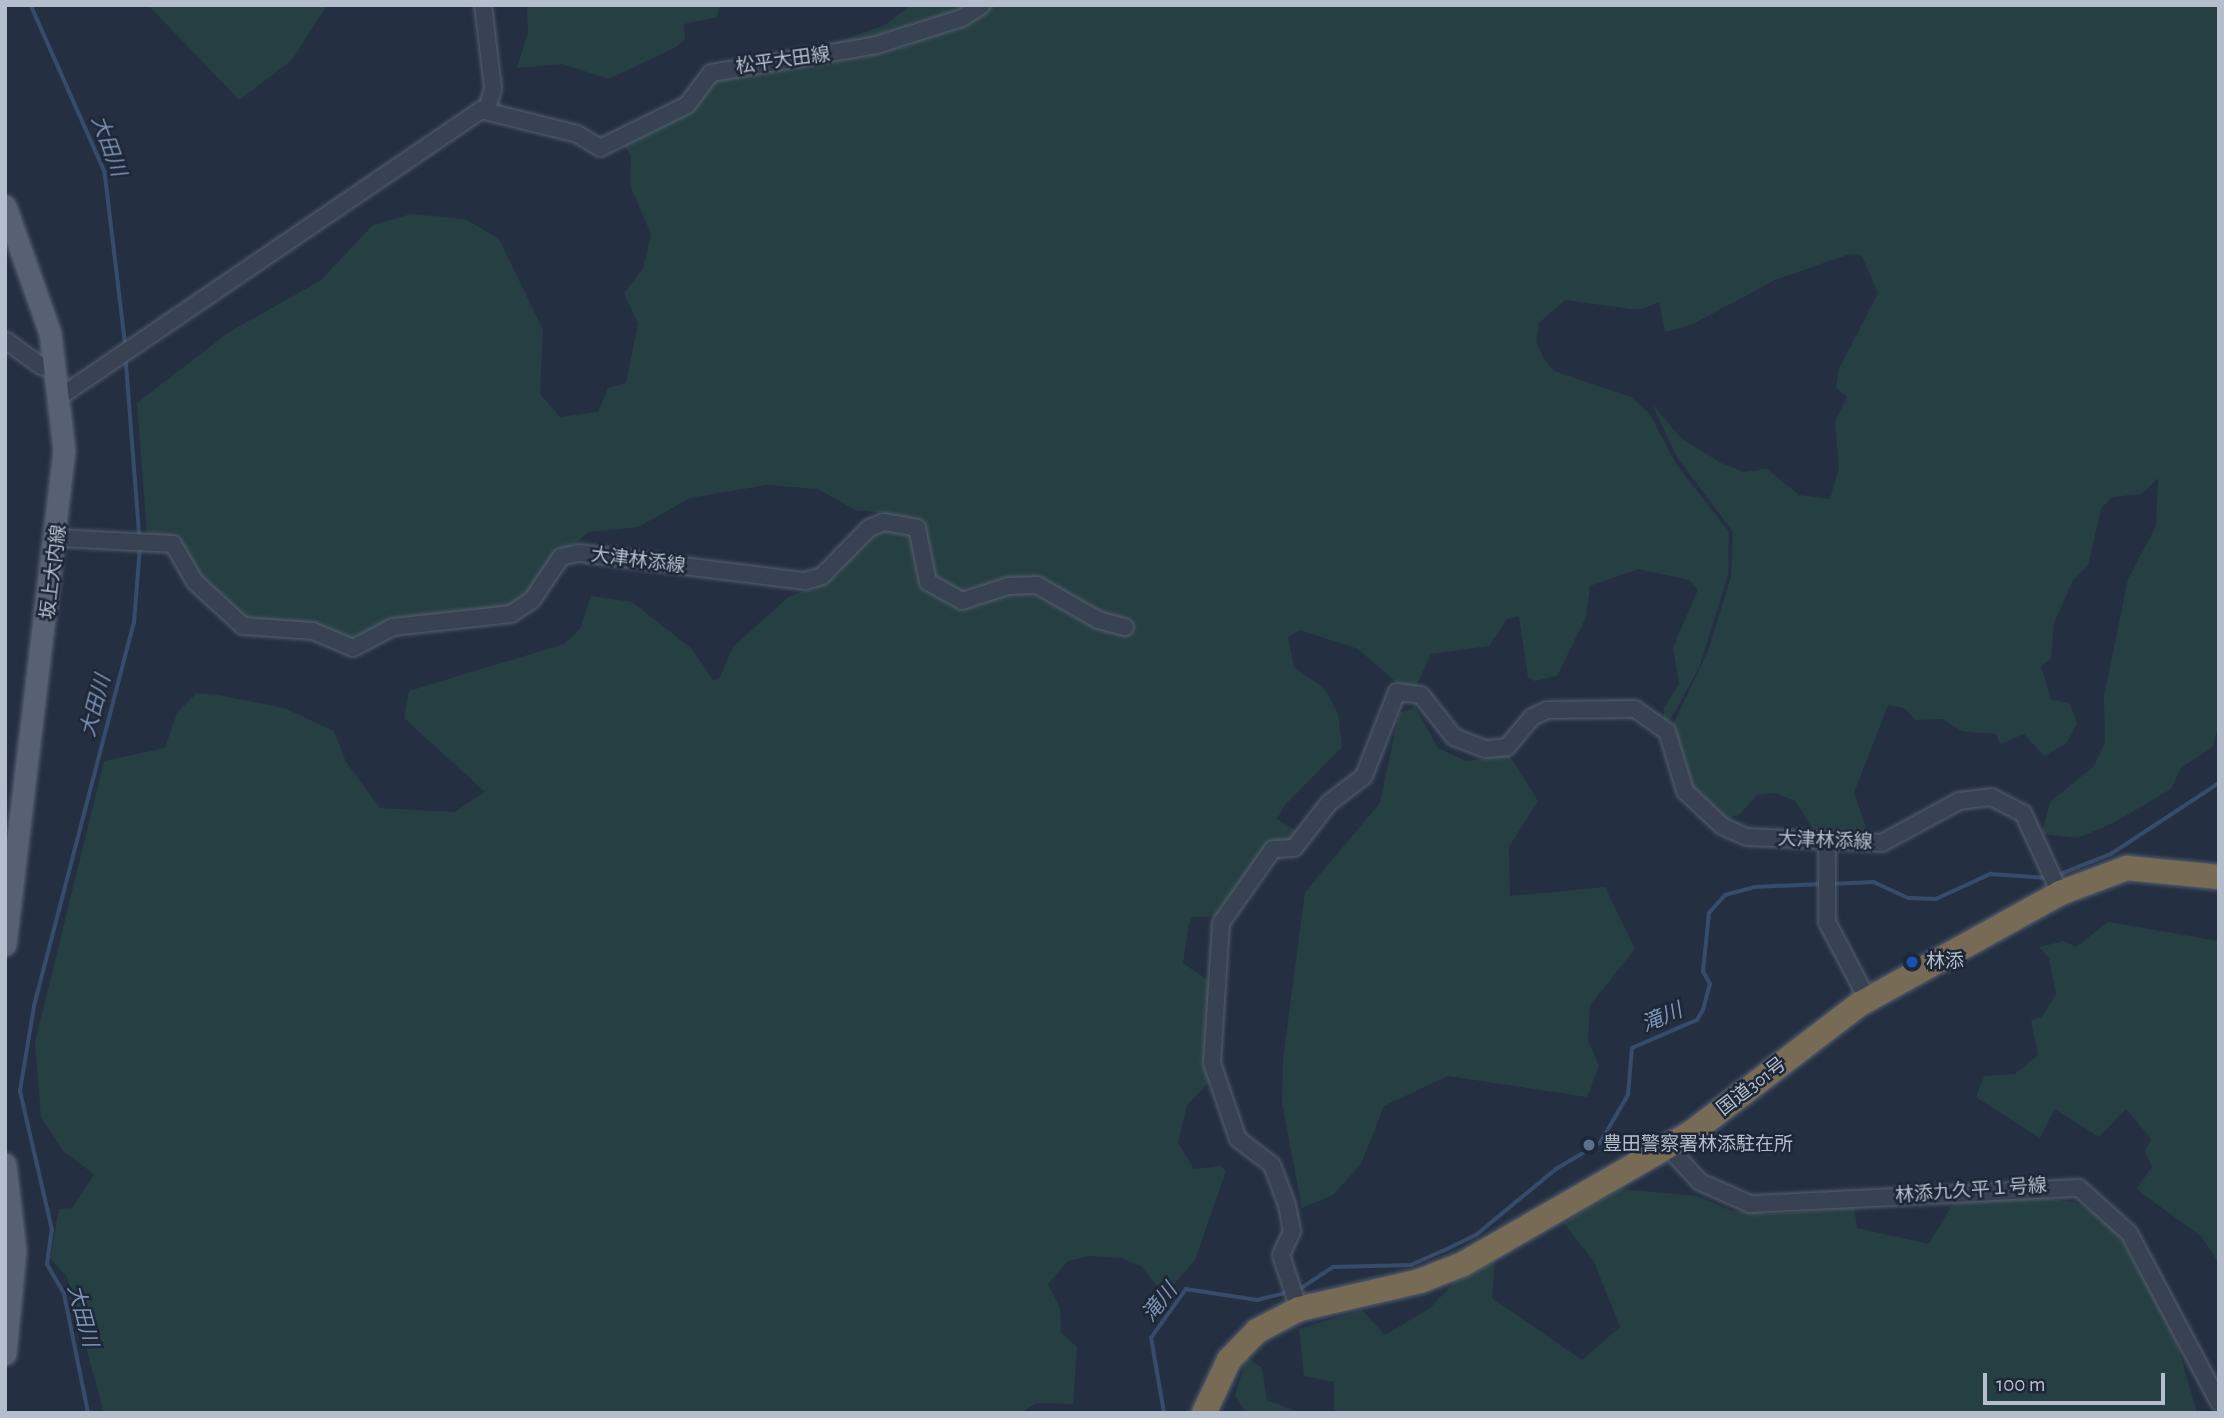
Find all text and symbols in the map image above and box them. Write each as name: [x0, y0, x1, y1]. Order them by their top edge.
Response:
street label: 松平大田線: [734, 43, 832, 79]
water label: 大田川: [85, 112, 131, 180]
street label: 坂上大内線: [37, 523, 71, 621]
street label: 大津林添線: [589, 544, 687, 578]
water label: 大田川: [76, 672, 116, 740]
street label: 大津林添線: [1777, 828, 1873, 854]
place label: 林添: [1926, 951, 1964, 973]
marker: 林添: [1904, 954, 1920, 970]
water label: 滝川: [1638, 998, 1686, 1038]
street label: 国道301号: [1713, 1053, 1791, 1121]
place label: 豊田警察署林添駐在所: [1603, 1134, 1793, 1156]
marker: 豊田警察署林添駐在所: [1581, 1137, 1597, 1153]
street label: 林添九久平１号線: [1894, 1174, 2048, 1208]
water label: 滝川: [1137, 1279, 1183, 1327]
water label: 大田川: [62, 1282, 102, 1350]
scale bar: [1986, 1358, 2168, 1402]
text: 100 m: [1996, 1374, 2046, 1395]

